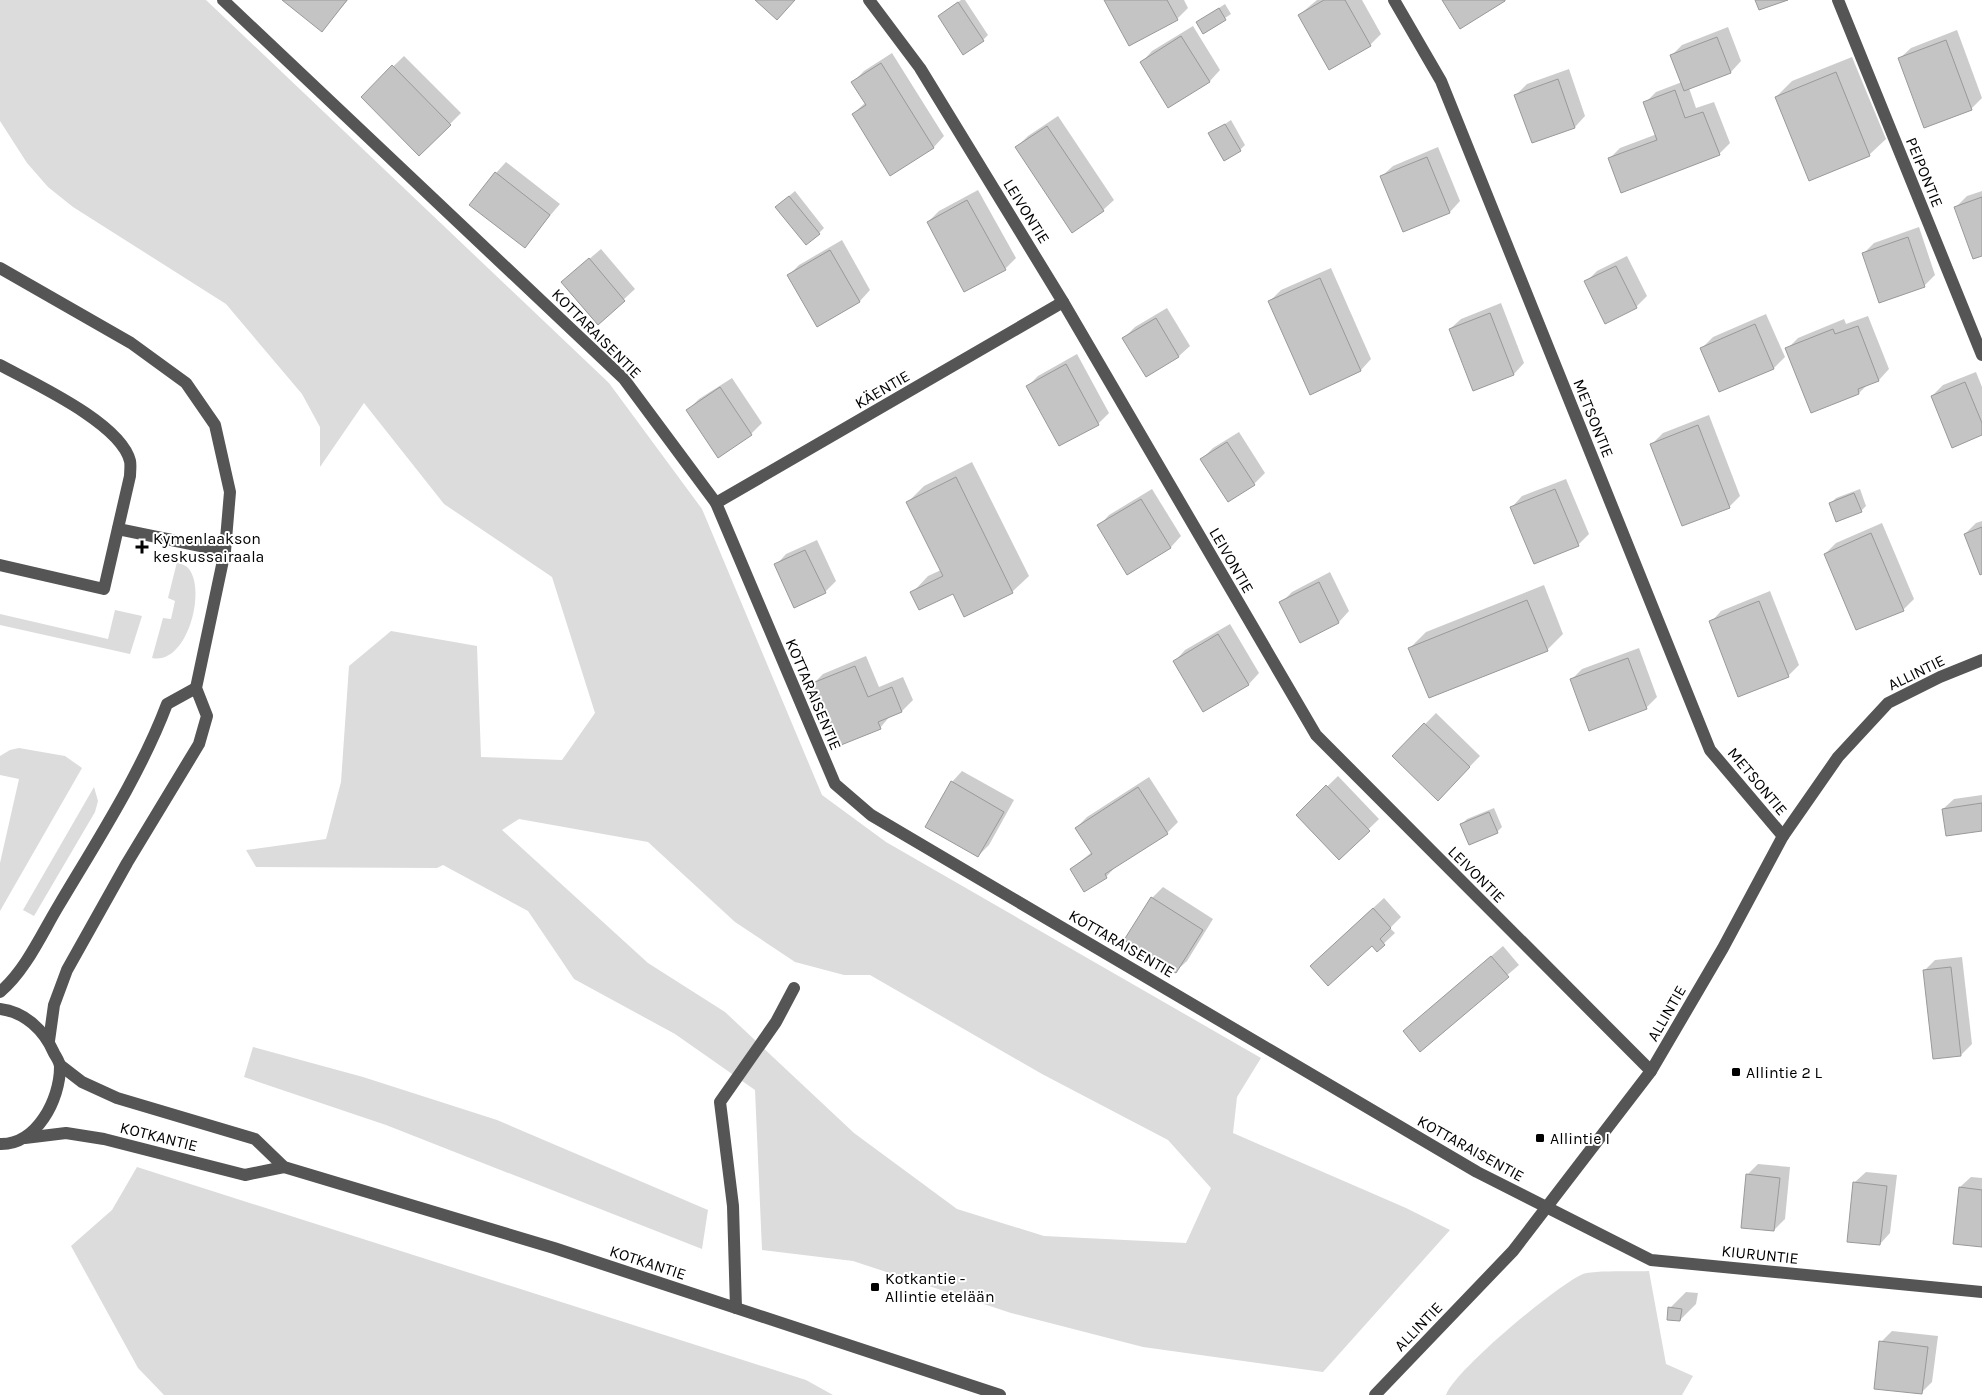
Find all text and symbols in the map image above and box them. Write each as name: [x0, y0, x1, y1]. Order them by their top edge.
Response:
street label: PEIPONTIE: [1902, 134, 1947, 210]
street label: LEIVONTIE: [999, 175, 1054, 247]
street label: KOTTARAISENTIE: [548, 285, 645, 382]
street label: KÄENTIE: [851, 366, 913, 413]
street label: METSONTIE: [1569, 376, 1618, 460]
street label: LEIVONTIE: [1205, 524, 1258, 596]
place label: Kymenlaakson keskussairaala: [153, 529, 264, 566]
marker: Kymenlaakson keskussairaala: [135, 540, 149, 554]
street label: KOTTARAISENTIE: [782, 636, 846, 753]
street label: ALLINTIE: [1885, 651, 1948, 694]
street label: METSONTIE: [1724, 743, 1792, 819]
street label: LEIVONTIE: [1444, 842, 1509, 907]
street label: KOTTARAISENTIE: [1065, 905, 1178, 981]
street label: ALLINTIE: [1643, 982, 1690, 1044]
place label: Allintie 2 L: [1746, 1063, 1822, 1082]
marker: Allintie 2 L: [1730, 1066, 1742, 1078]
street label: KOTTARAISENTIE: [1414, 1111, 1527, 1186]
street label: KOTKANTIE: [118, 1118, 200, 1155]
place label: Allintie I: [1550, 1129, 1610, 1148]
marker: Allintie I: [1534, 1132, 1546, 1144]
street label: KOTKANTIE: [607, 1241, 689, 1284]
street label: KIURUNTIE: [1721, 1241, 1799, 1268]
place label: Kotkantie - Allintie etelään: [885, 1269, 995, 1306]
marker: Kotkantie - Allintie etelään: [869, 1281, 881, 1293]
street label: ALLINTIE: [1390, 1298, 1446, 1355]

